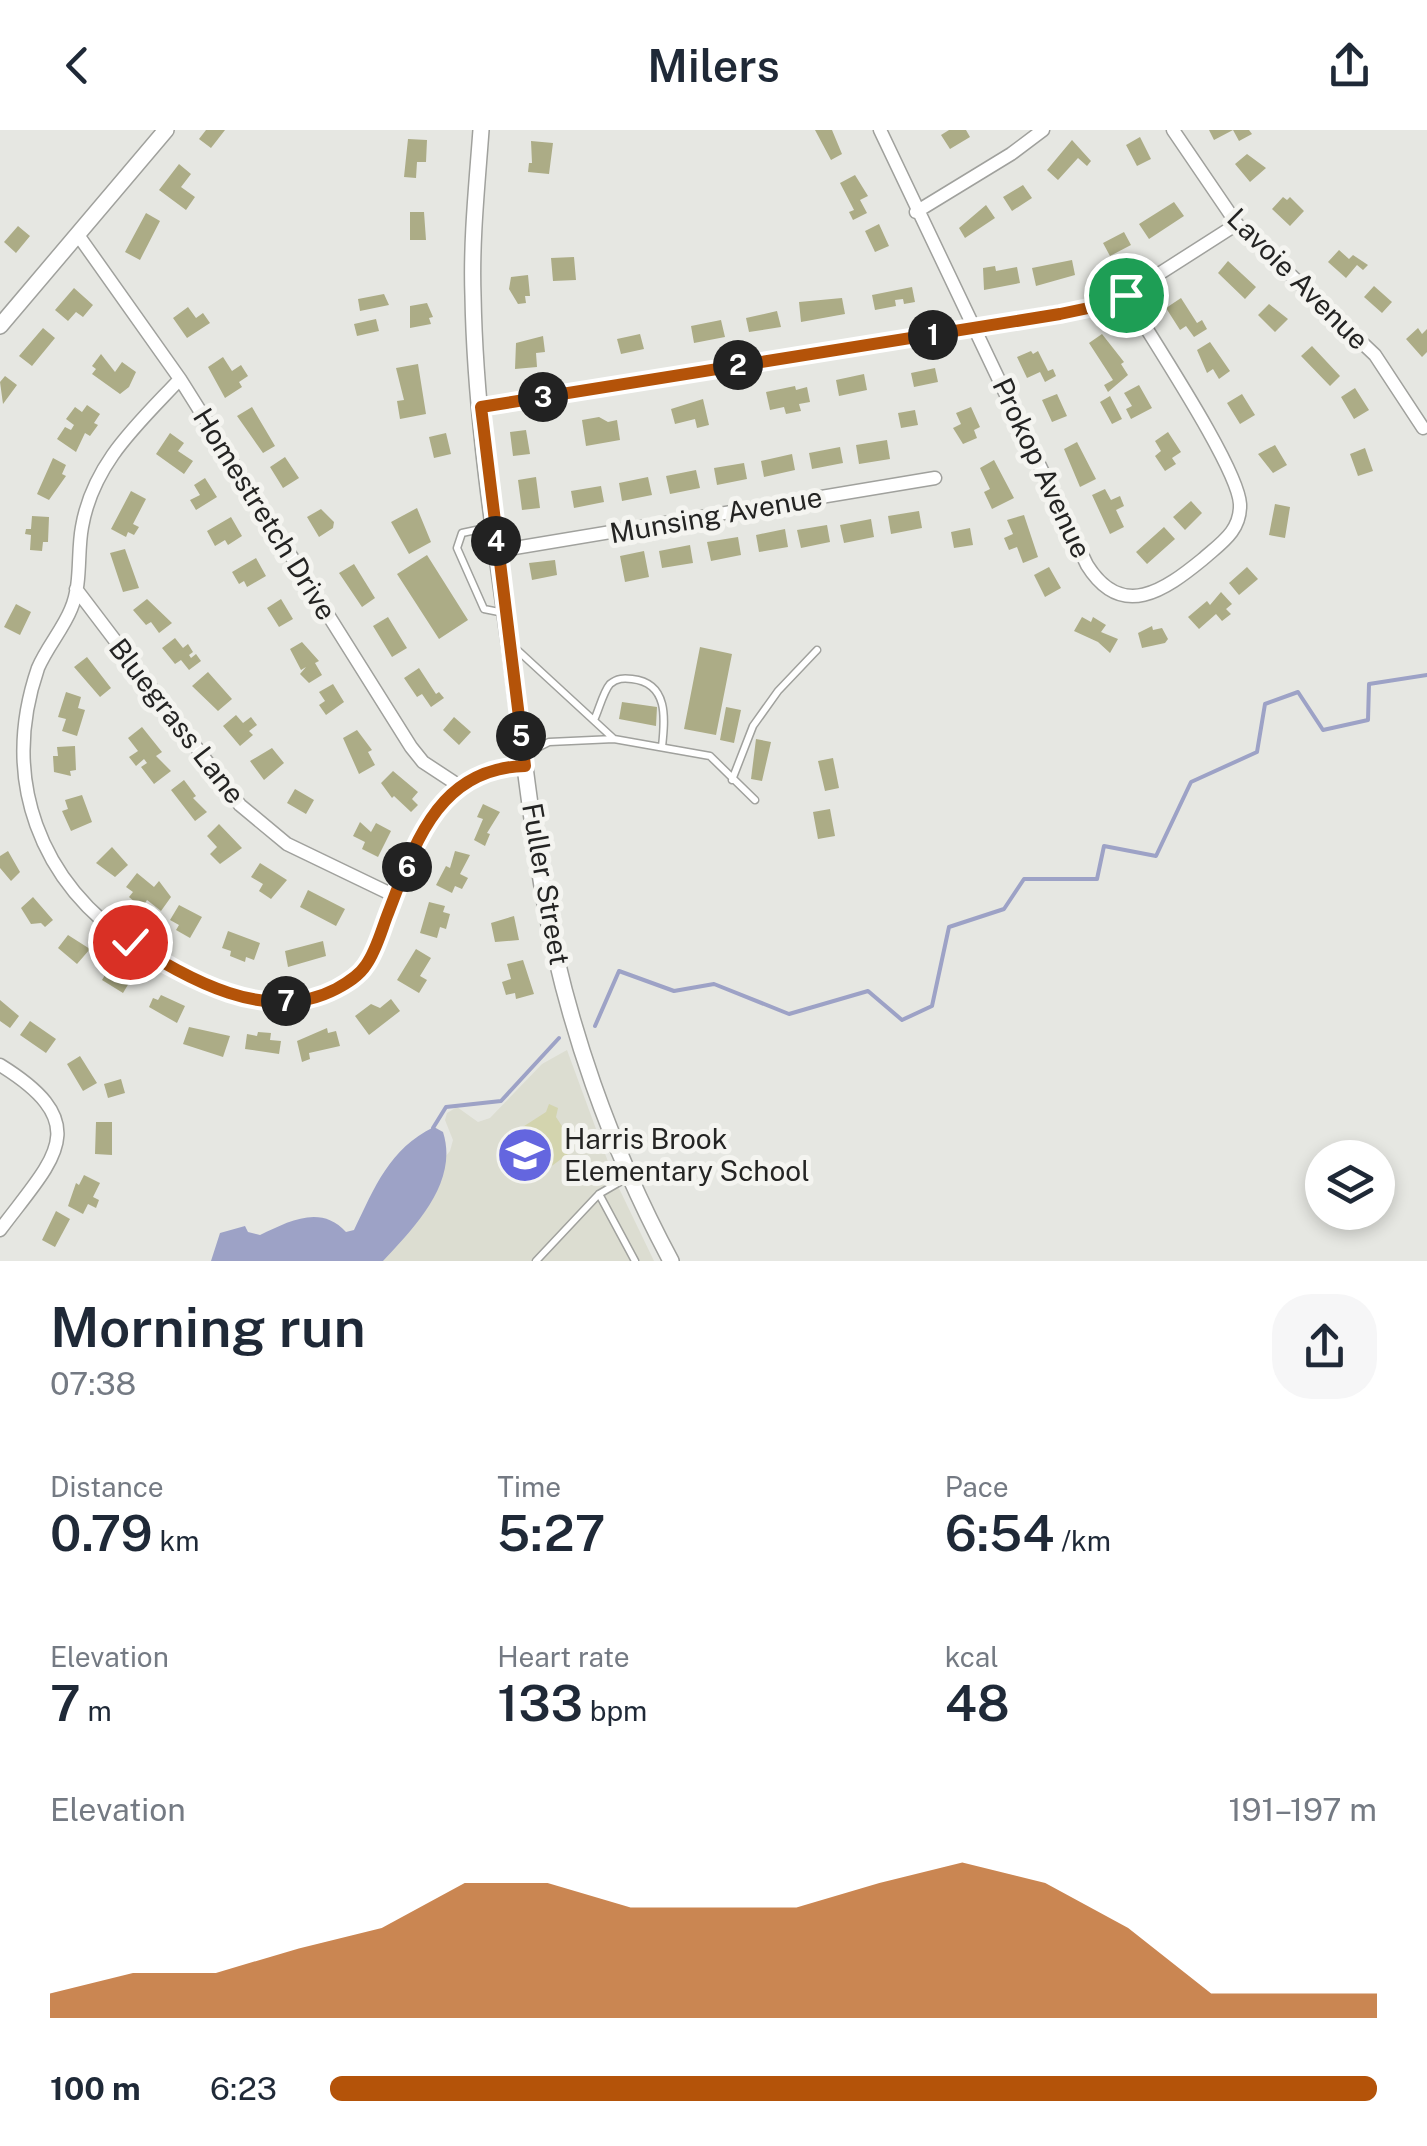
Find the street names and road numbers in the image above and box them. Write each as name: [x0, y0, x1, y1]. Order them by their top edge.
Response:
street label: Lavoie Avenue: [1221, 201, 1376, 356]
street label: Prokop Avenue: [986, 373, 1099, 563]
street label: Homestretch Drive: [187, 402, 344, 626]
street label: Munsing Avenue: [607, 480, 825, 549]
street label: Bluegrass Lane: [103, 632, 252, 810]
street label: Fuller Street: [516, 800, 577, 968]

